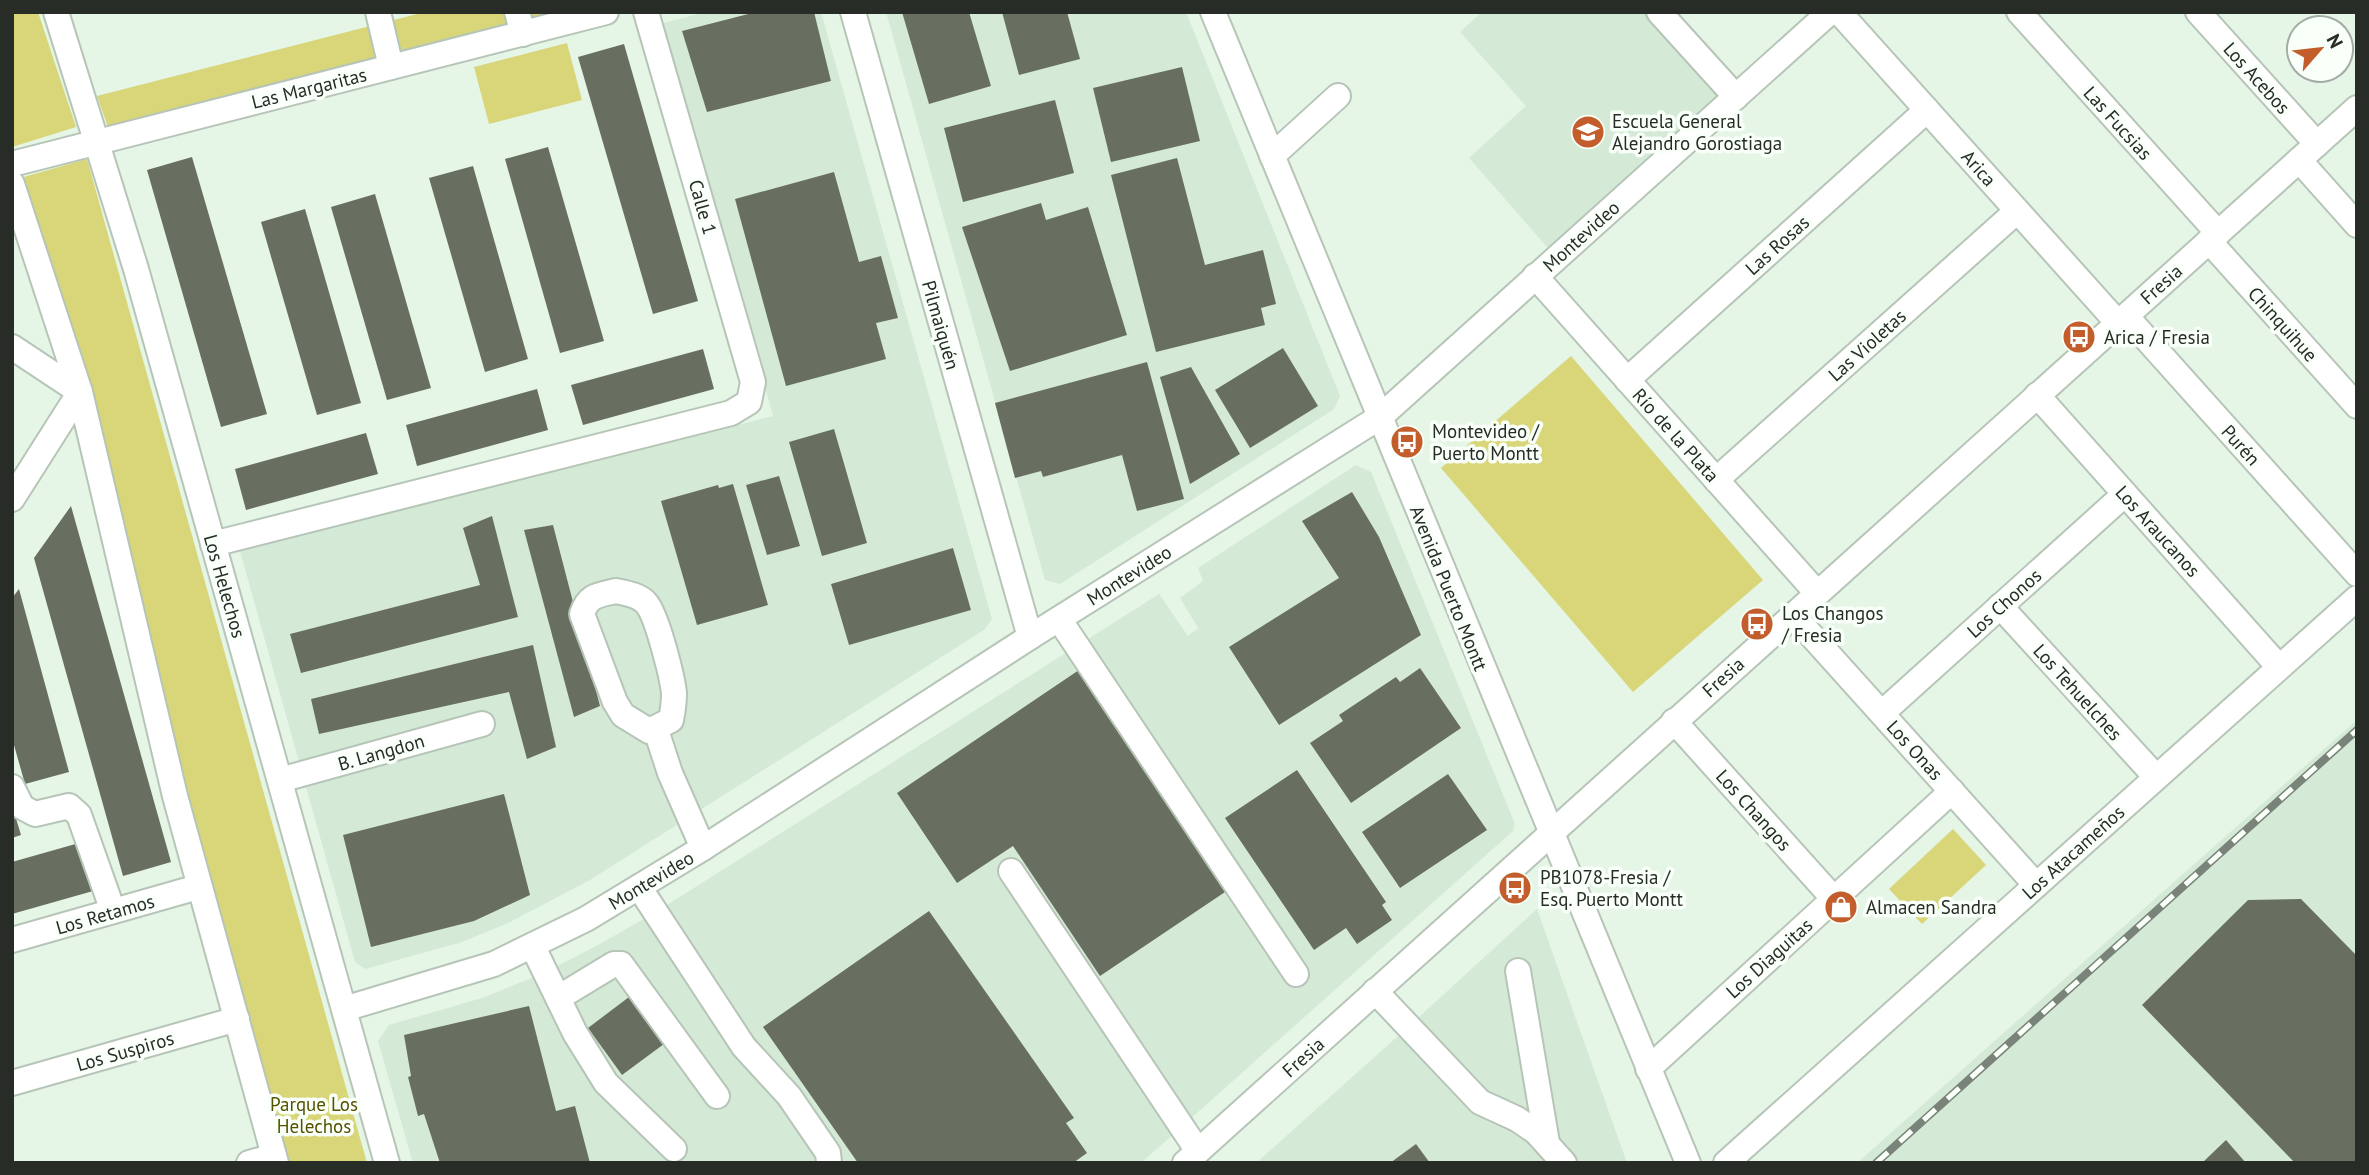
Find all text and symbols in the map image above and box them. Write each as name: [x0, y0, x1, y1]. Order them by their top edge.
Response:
north arrow: [2285, 14, 2355, 84]
text: N: [2321, 30, 2349, 52]
street label: Los Acebos: [2218, 37, 2296, 119]
street label: Las Margaritas: [249, 62, 369, 114]
street label: Las Fucsias: [2079, 81, 2157, 165]
place label: Escuela General Alejandro Gorostiaga: [1612, 109, 1782, 155]
school or university icon: Escuela General Alejandro Gorostiaga: [1569, 113, 1607, 151]
street label: Arica: [1956, 145, 2002, 191]
street label: Calle 1: [684, 177, 722, 237]
street label: Montevideo: [1538, 195, 1624, 277]
street label: Las Rosas: [1740, 210, 1814, 280]
street label: Fresia: [2135, 259, 2187, 309]
street label: Pilmaiquén: [917, 278, 965, 372]
street label: Chinquihue: [2243, 282, 2323, 366]
street label: Las Violetas: [1823, 304, 1911, 386]
bus stop icon: Arica / Fresia: [2060, 318, 2098, 356]
place label: Arica / Fresia: [2104, 325, 2210, 349]
street label: Río de la Plata: [1628, 383, 1724, 487]
place label: Montevideo / Puerto Montt: [1432, 419, 1540, 465]
street label: Purén: [2216, 420, 2266, 470]
bus stop icon: Montevideo / Puerto Montt: [1388, 423, 1426, 461]
street label: Los Araucanos: [2111, 480, 2205, 582]
street label: Avenida Puerto Montt: [1405, 502, 1493, 675]
street label: Los Helechos: [199, 531, 251, 641]
street label: Montevideo: [1082, 540, 1176, 610]
street label: Los Chonos: [1962, 563, 2046, 643]
place label: Los Changos / Fresia: [1781, 601, 1883, 647]
bus stop icon: Los Changos / Fresia: [1738, 605, 1776, 643]
street label: Los Tehuelches: [2028, 639, 2128, 745]
street label: Fresia: [1697, 652, 1749, 702]
street label: Los Onas: [1882, 715, 1948, 785]
street label: B. Langdon: [335, 728, 427, 776]
street label: Los Changos: [1711, 764, 1797, 856]
street label: Los Atacameños: [2017, 800, 2129, 904]
street label: Montevideo: [604, 845, 698, 915]
place label: PB1078-Fresia / Esq. Puerto Montt: [1540, 865, 1683, 911]
bus stop icon: PB1078-Fresia / Esq. Puerto Montt: [1496, 869, 1534, 907]
street label: Los Retamos: [53, 888, 157, 940]
shop icon: Almacen Sandra: [1822, 888, 1860, 926]
place label: Almacen Sandra: [1866, 895, 1997, 919]
street label: Los Diaguitas: [1721, 913, 1817, 1003]
street label: Los Suspiros: [73, 1026, 177, 1076]
street label: Fresia: [1277, 1032, 1329, 1082]
park label: Parque Los Helechos: [270, 1092, 358, 1138]

